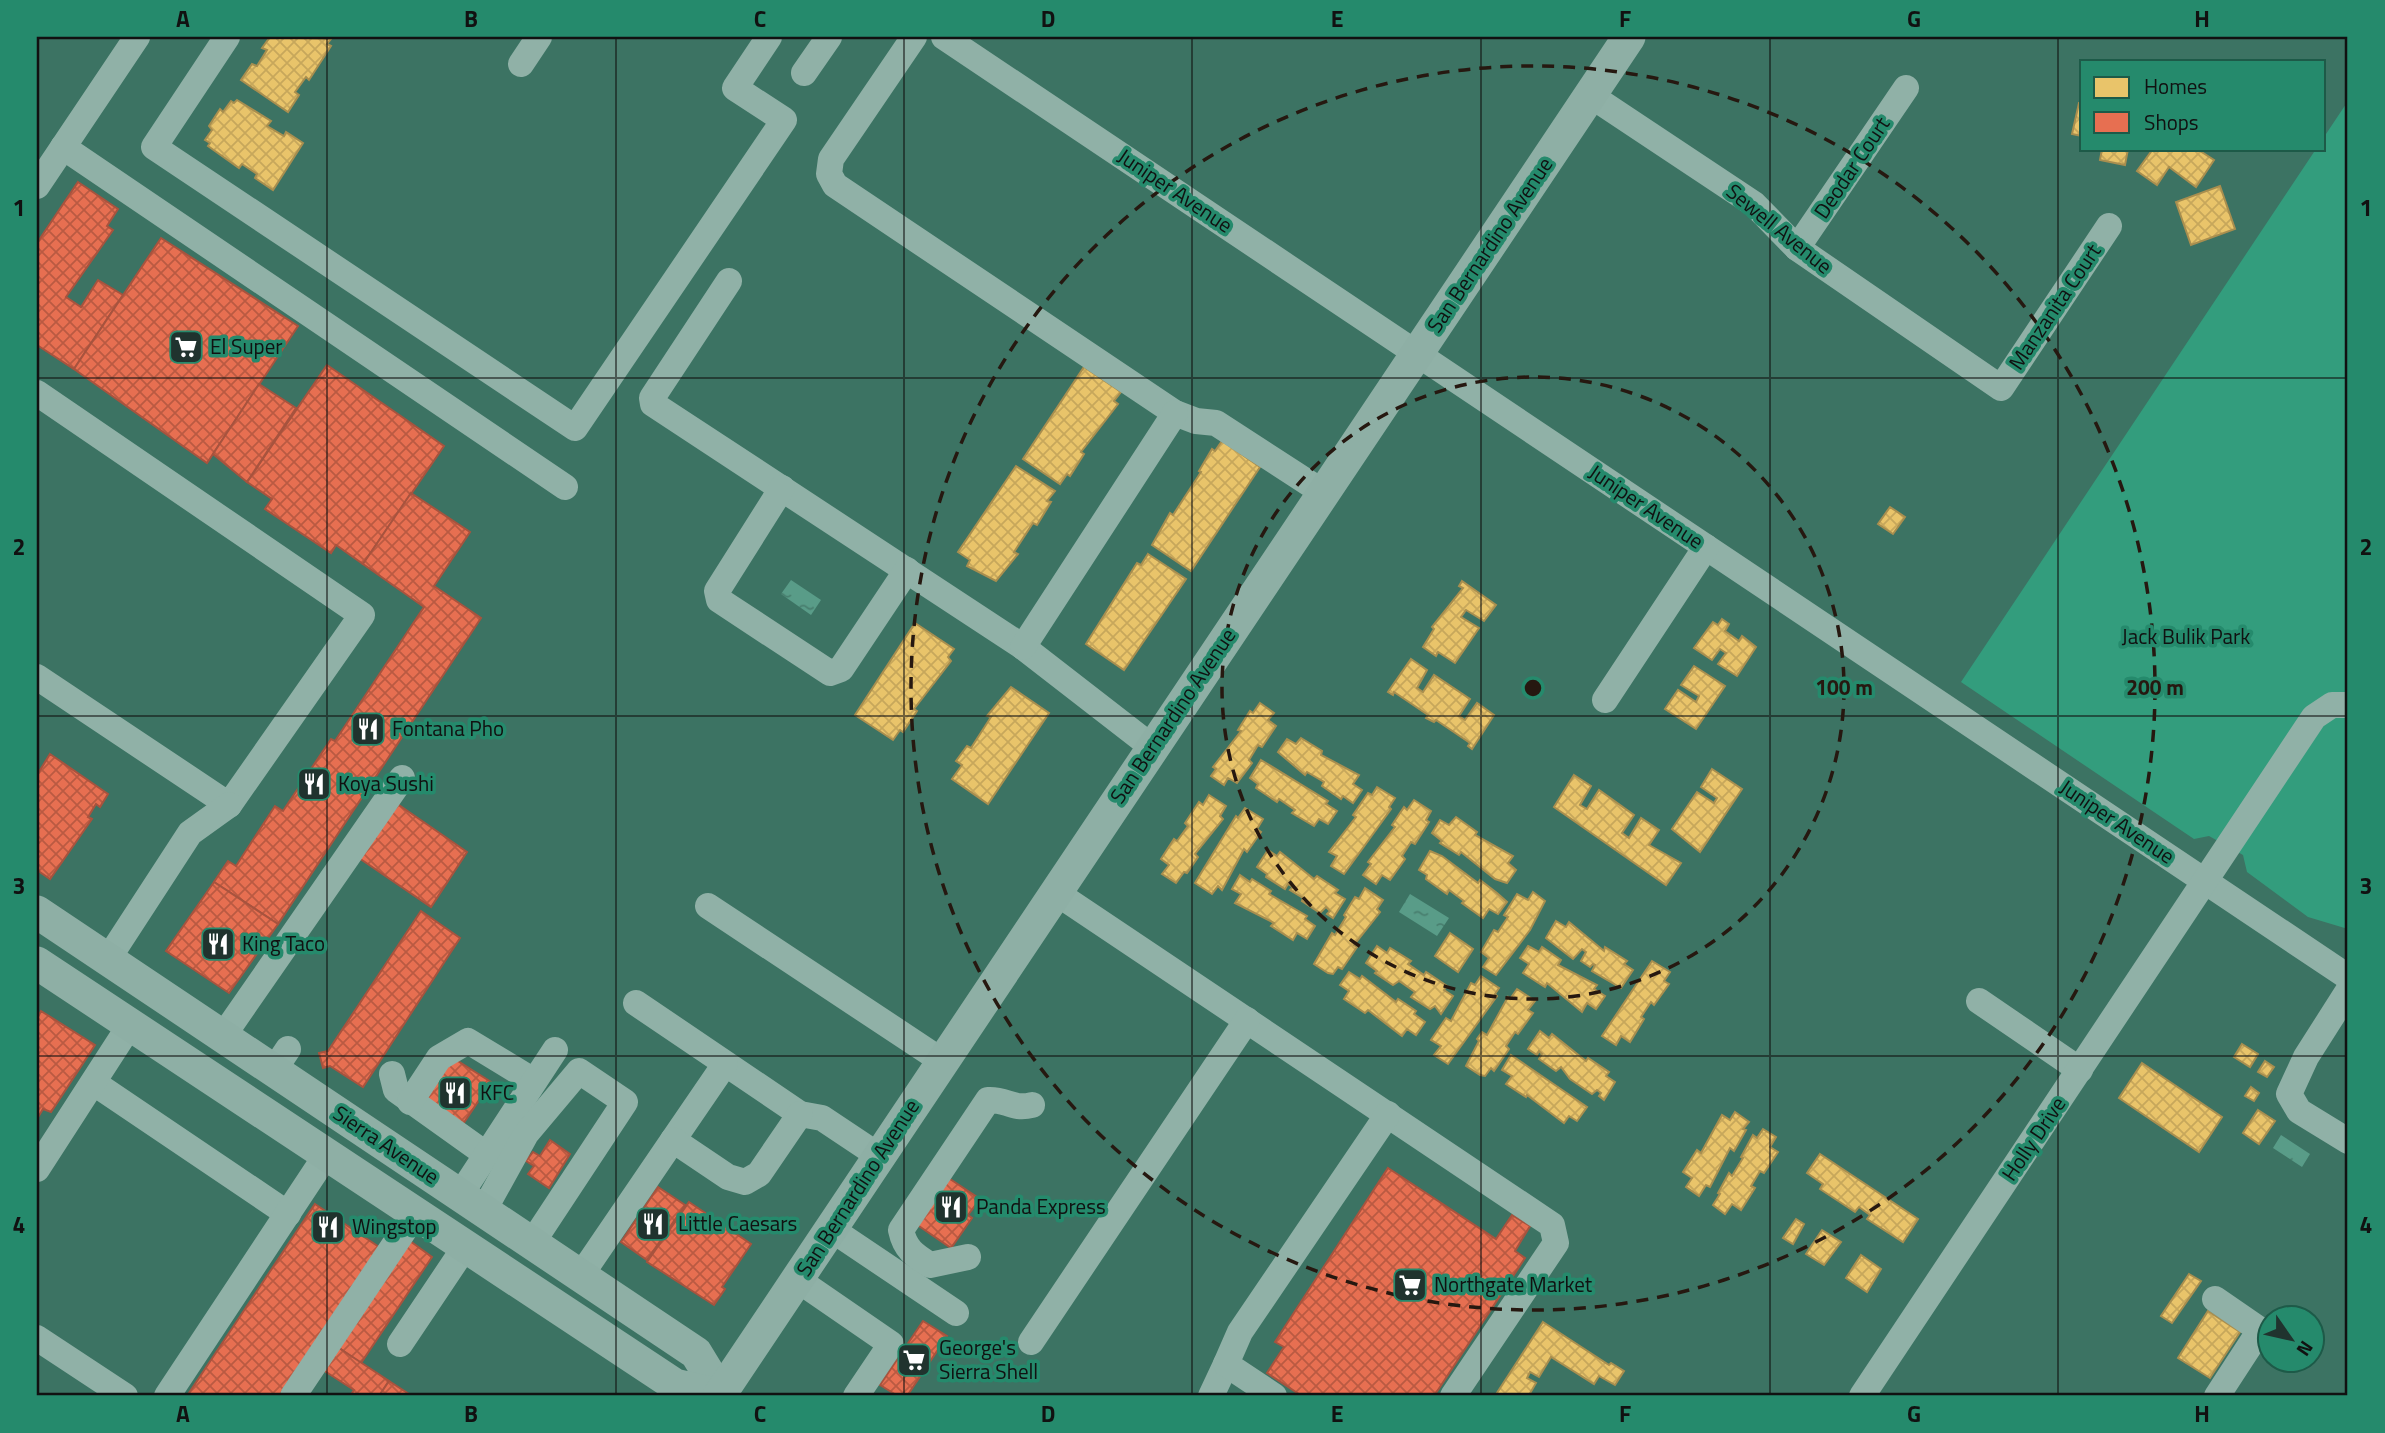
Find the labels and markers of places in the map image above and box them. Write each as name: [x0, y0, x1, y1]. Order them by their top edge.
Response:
supermarket icon: El Super: [167, 328, 205, 366]
place label: El Super: [210, 330, 283, 362]
centre of rings: [1521, 676, 1545, 700]
restaurant icon: Fontana Pho: [349, 710, 387, 748]
place label: Fontana Pho: [392, 712, 504, 744]
restaurant icon: Koya Sushi: [295, 765, 333, 803]
place label: Koya Sushi: [338, 767, 434, 799]
restaurant icon: King Taco: [199, 925, 237, 963]
place label: King Taco: [242, 927, 325, 959]
restaurant icon: KFC: [436, 1074, 474, 1112]
place label: KFC: [480, 1076, 514, 1108]
restaurant icon: Panda Express: [932, 1188, 970, 1226]
place label: Panda Express: [976, 1190, 1106, 1222]
restaurant icon: Little Caesars: [634, 1205, 672, 1243]
place label: Little Caesars: [678, 1207, 797, 1239]
restaurant icon: Wingstop: [309, 1208, 347, 1246]
place label: Wingstop: [352, 1210, 437, 1242]
supermarket icon: Northgate Market: [1391, 1266, 1429, 1304]
place label: Northgate Market: [1434, 1268, 1593, 1300]
place label: George's Sierra Shell: [939, 1331, 1038, 1387]
supermarket icon: George's Sierra Shell: [895, 1341, 933, 1379]

